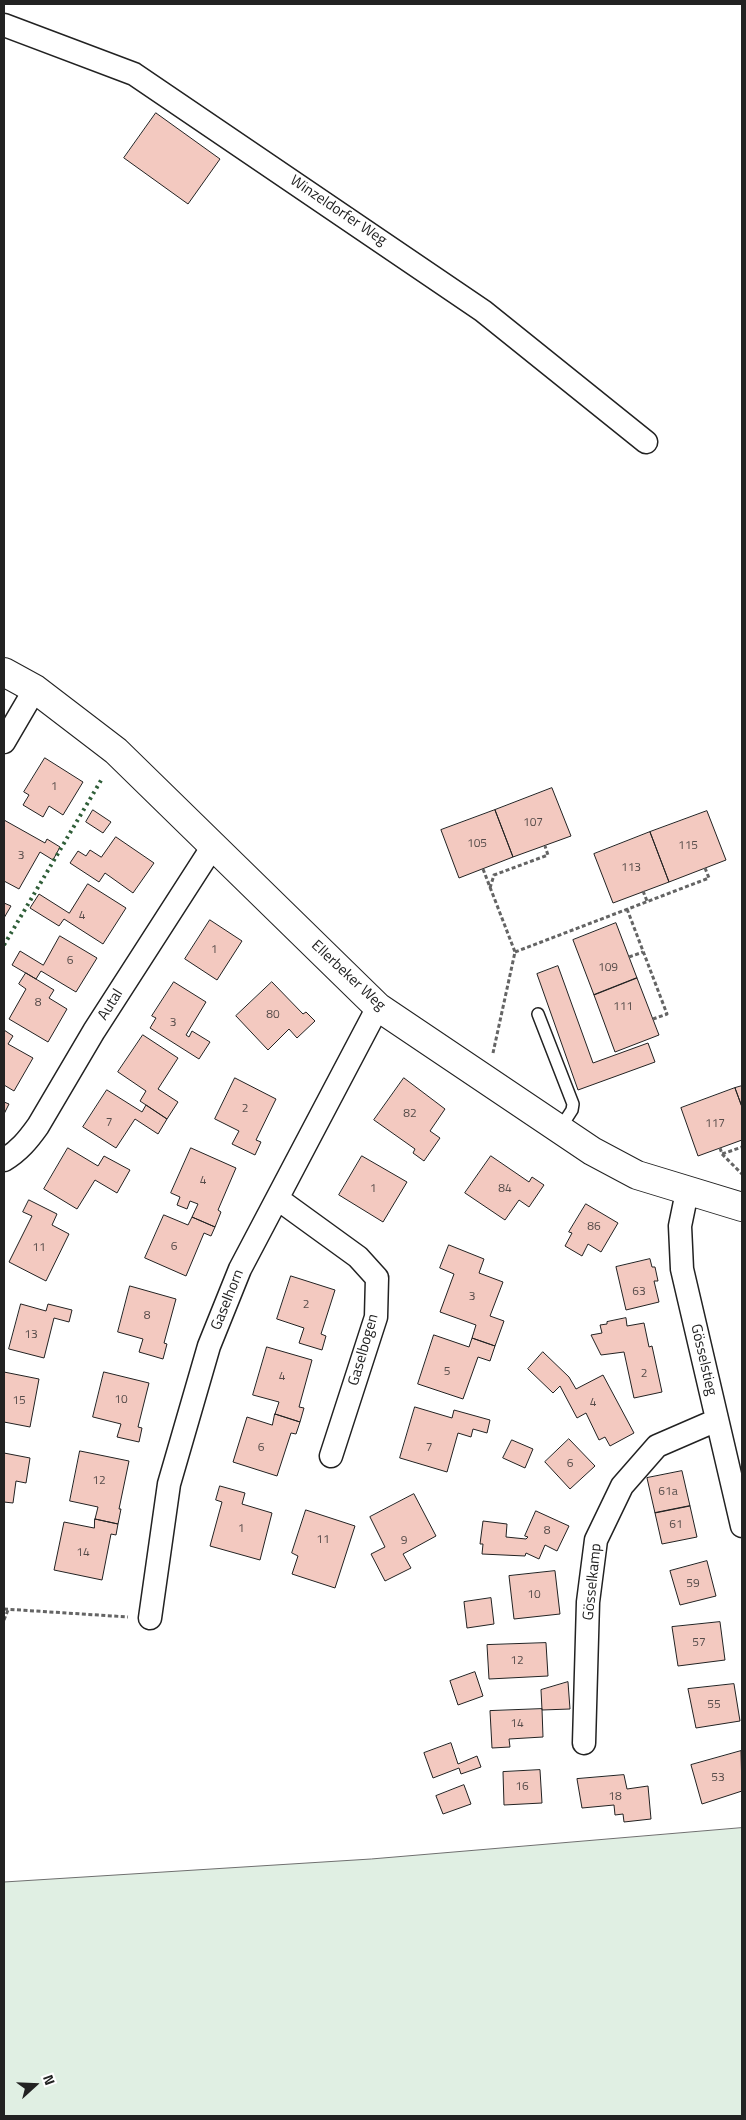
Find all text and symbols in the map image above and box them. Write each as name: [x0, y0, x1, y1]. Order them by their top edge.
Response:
street label: Winzeldorfer Weg: [286, 172, 390, 250]
house number: 1: [51, 780, 57, 794]
house number: 107: [523, 816, 543, 830]
house number: 105: [467, 837, 487, 851]
house number: 115: [678, 839, 698, 853]
house number: 3: [18, 849, 24, 863]
house number: 113: [621, 861, 641, 875]
house number: 4: [79, 909, 85, 923]
street label: Ellerbeker Weg: [307, 937, 389, 1015]
house number: 1: [211, 943, 217, 957]
house number: 6: [67, 954, 73, 968]
house number: 109: [598, 961, 618, 975]
street label: Autal: [95, 986, 127, 1024]
house number: 8: [35, 996, 41, 1010]
house number: 111: [613, 1000, 633, 1014]
house number: 80: [266, 1008, 280, 1022]
house number: 3: [170, 1016, 176, 1030]
house number: 2: [242, 1102, 248, 1116]
house number: 82: [403, 1107, 417, 1121]
house number: 7: [106, 1116, 112, 1130]
house number: 117: [705, 1117, 725, 1131]
house number: 4: [200, 1174, 206, 1188]
house number: 1: [370, 1182, 376, 1196]
house number: 84: [498, 1182, 512, 1196]
house number: 86: [587, 1220, 601, 1234]
house number: 6: [171, 1240, 177, 1254]
house number: 11: [32, 1241, 46, 1255]
street label: Gaselhorn: [208, 1267, 248, 1333]
house number: 63: [632, 1285, 646, 1299]
house number: 3: [469, 1290, 475, 1304]
house number: 2: [303, 1298, 309, 1312]
house number: 8: [144, 1309, 150, 1323]
street label: Gaselbogen: [345, 1312, 383, 1388]
street label: Gösselstieg: [686, 1322, 720, 1398]
house number: 13: [24, 1328, 38, 1342]
house number: 5: [444, 1365, 450, 1379]
house number: 2: [641, 1367, 647, 1381]
house number: 4: [279, 1370, 285, 1384]
house number: 10: [114, 1393, 128, 1407]
house number: 15: [12, 1394, 26, 1408]
house number: 4: [590, 1396, 596, 1410]
house number: 6: [258, 1441, 264, 1455]
house number: 7: [426, 1441, 432, 1455]
house number: 6: [567, 1457, 573, 1471]
house number: 12: [92, 1474, 106, 1488]
house number: 61a: [658, 1485, 678, 1499]
house number: 61: [669, 1518, 683, 1532]
house number: 1: [238, 1522, 244, 1536]
house number: 8: [544, 1524, 550, 1538]
house number: 11: [316, 1533, 330, 1547]
house number: 9: [401, 1534, 407, 1548]
street label: Gösselkamp: [580, 1543, 606, 1621]
house number: 14: [76, 1546, 90, 1560]
house number: 59: [686, 1577, 700, 1591]
house number: 10: [527, 1588, 541, 1602]
house number: 57: [692, 1636, 706, 1650]
house number: 12: [510, 1654, 524, 1668]
house number: 55: [707, 1698, 721, 1712]
house number: 14: [510, 1717, 524, 1731]
house number: 53: [711, 1771, 725, 1785]
house number: 16: [515, 1780, 529, 1794]
house number: 18: [608, 1790, 622, 1804]
north arrow: [10, 2060, 60, 2110]
text: N: [38, 2072, 61, 2088]

